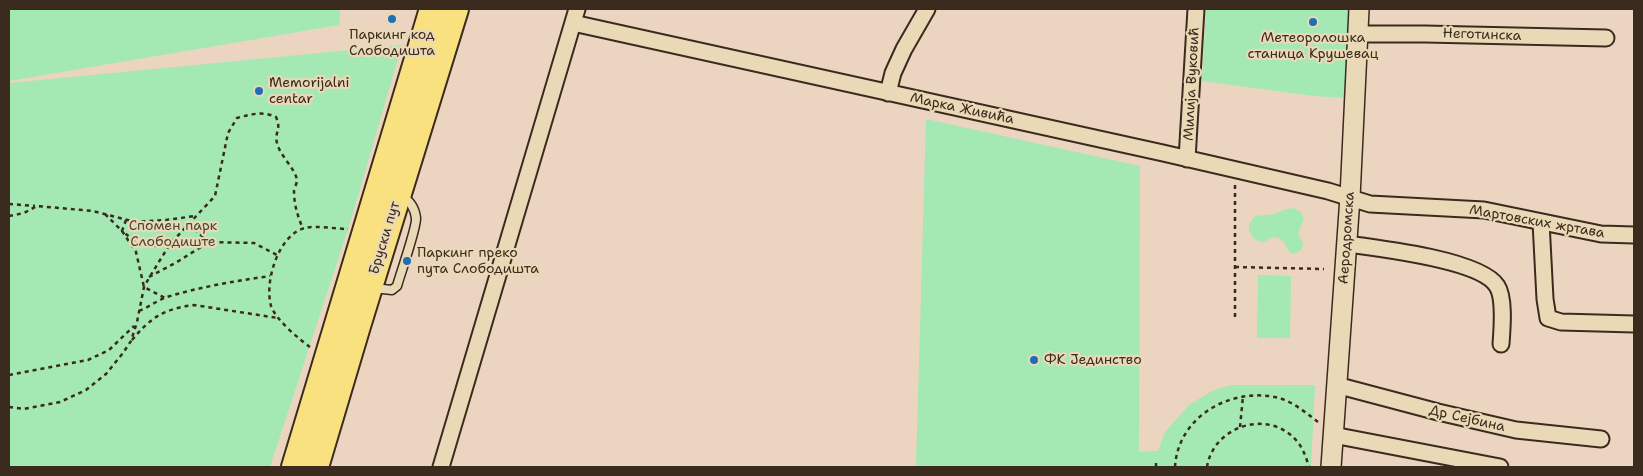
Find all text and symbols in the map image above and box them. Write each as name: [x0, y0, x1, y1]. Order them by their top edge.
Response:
marker: Паркинг код Слободишта: [386, 13, 398, 25]
marker: Метеоролошка станица Крушевац: [1307, 16, 1319, 28]
street label: Неготинска: [1442, 25, 1522, 45]
place label: Паркинг код Слободишта: [349, 27, 435, 59]
street label: Милија Вуковић: [1181, 27, 1203, 141]
place label: Метеоролошка станица Крушевац: [1248, 30, 1378, 62]
place label: Memorijalni centar: [269, 75, 349, 108]
marker: Memorijalni centar: [253, 85, 265, 97]
street label: Марка Живића: [908, 90, 1016, 128]
street label: Аеродромска: [1335, 191, 1359, 285]
street label: Бруски пут: [366, 199, 404, 277]
street label: Мартовских жртава: [1468, 202, 1606, 242]
park label: Спомен парк Слободиште: [129, 218, 217, 250]
place label: Паркинг преко пута Слободишта: [417, 245, 539, 278]
marker: Паркинг преко пута Слободишта: [401, 255, 413, 267]
place label: ФК Јединство: [1044, 352, 1142, 368]
marker: ФК Јединство: [1028, 354, 1040, 366]
street label: Др Сејбина: [1427, 402, 1507, 436]

